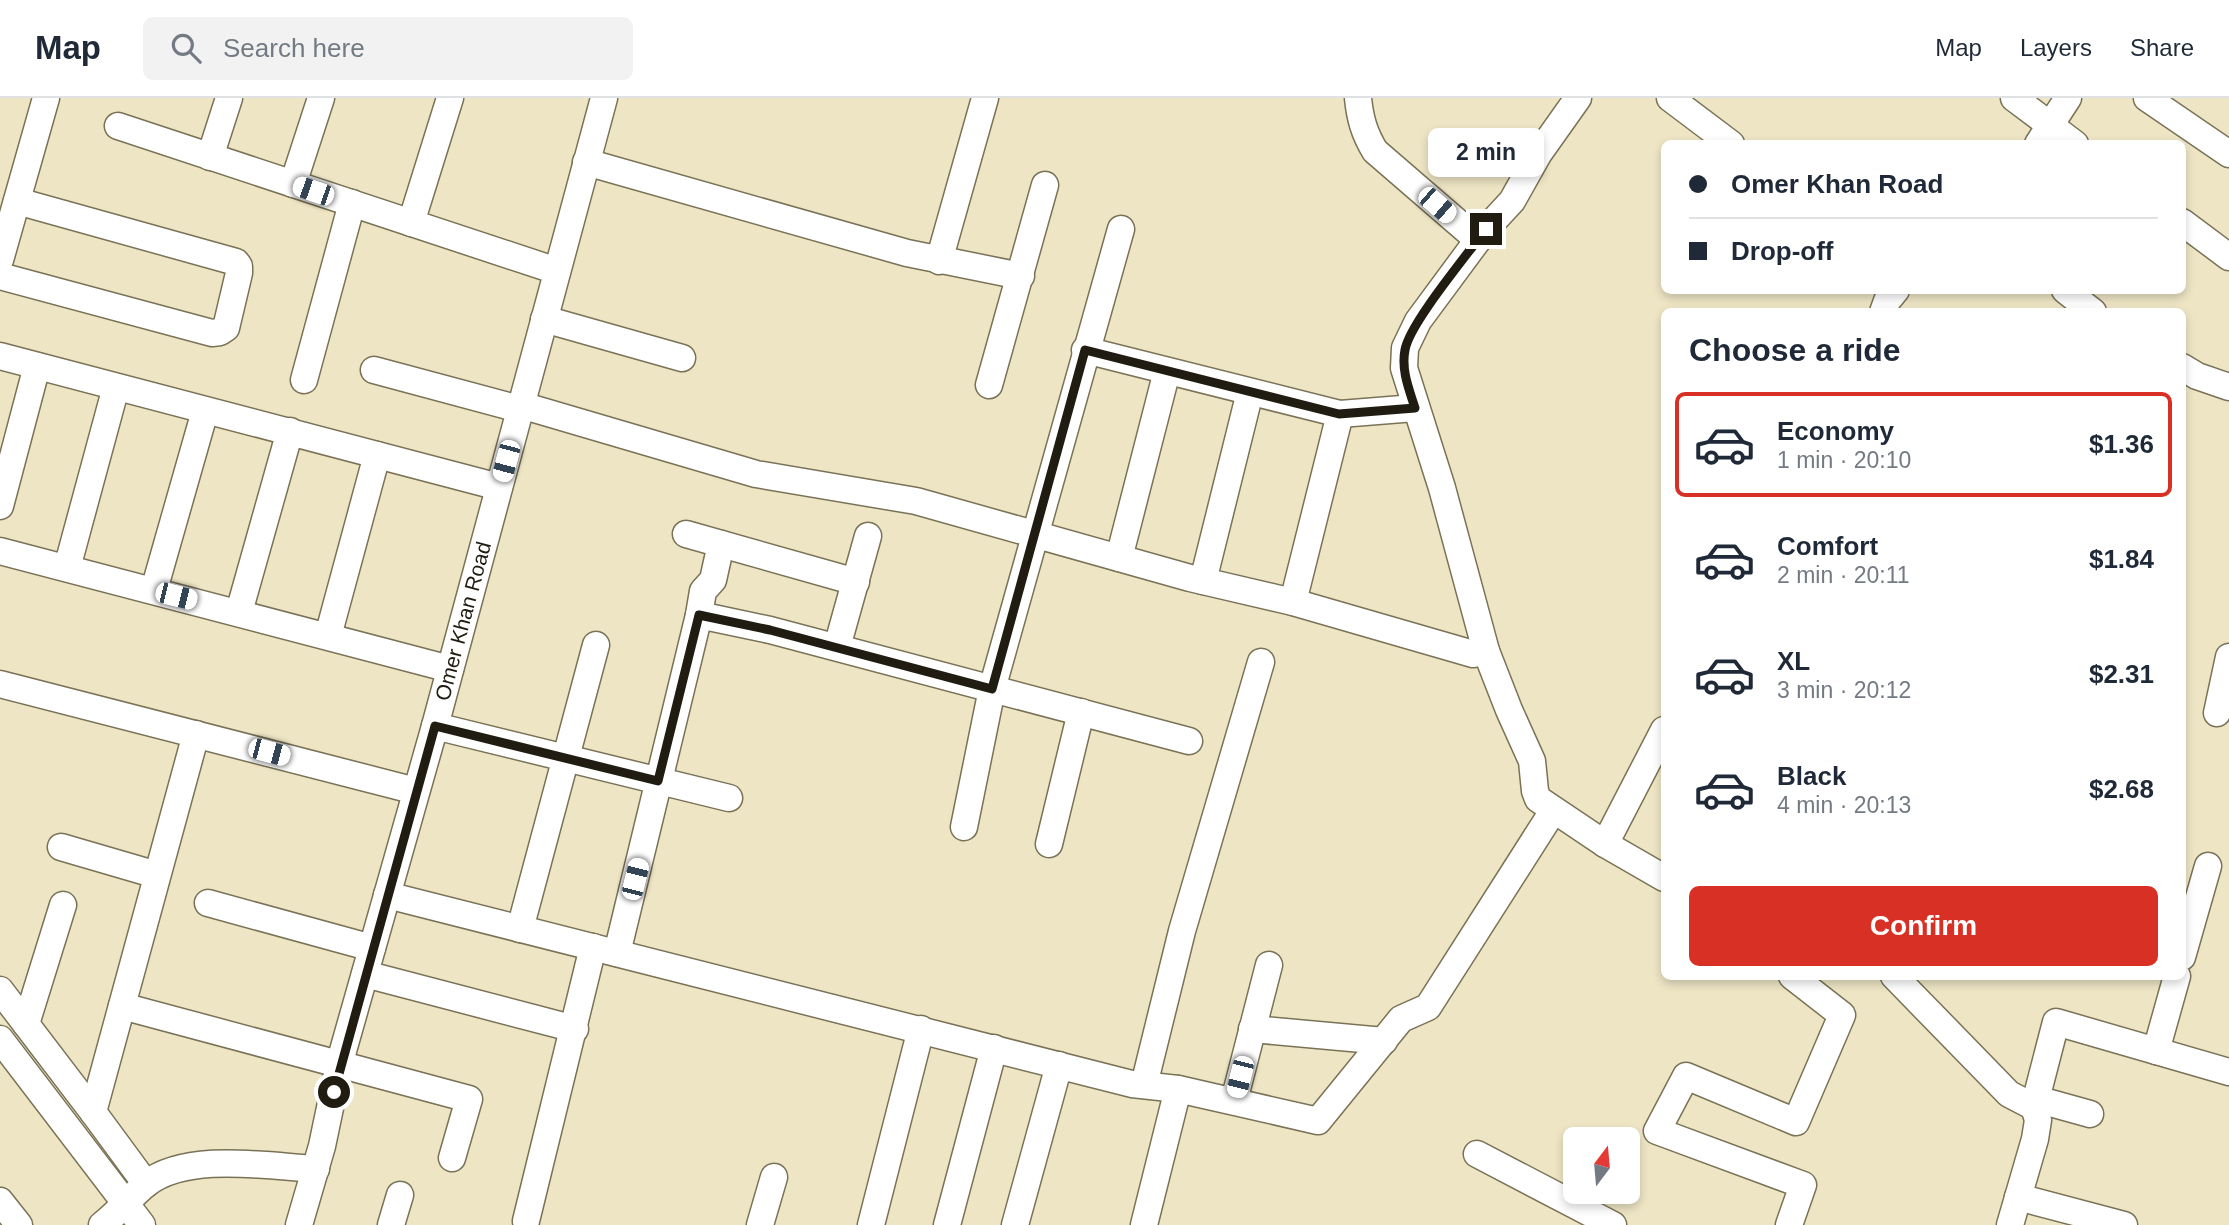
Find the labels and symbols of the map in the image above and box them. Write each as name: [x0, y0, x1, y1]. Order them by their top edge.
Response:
callout: 2 min: [1428, 128, 1544, 176]
car: [290, 174, 337, 208]
car: [1415, 183, 1460, 227]
route end: [1470, 213, 1502, 245]
car: [491, 438, 522, 484]
street label: Omer Khan Road: [430, 539, 495, 703]
car: [154, 581, 199, 611]
car: [246, 736, 293, 768]
car: [620, 856, 651, 902]
car: [1225, 1054, 1256, 1100]
route start: [318, 1076, 350, 1108]
north arrow: [1563, 1127, 1640, 1204]

